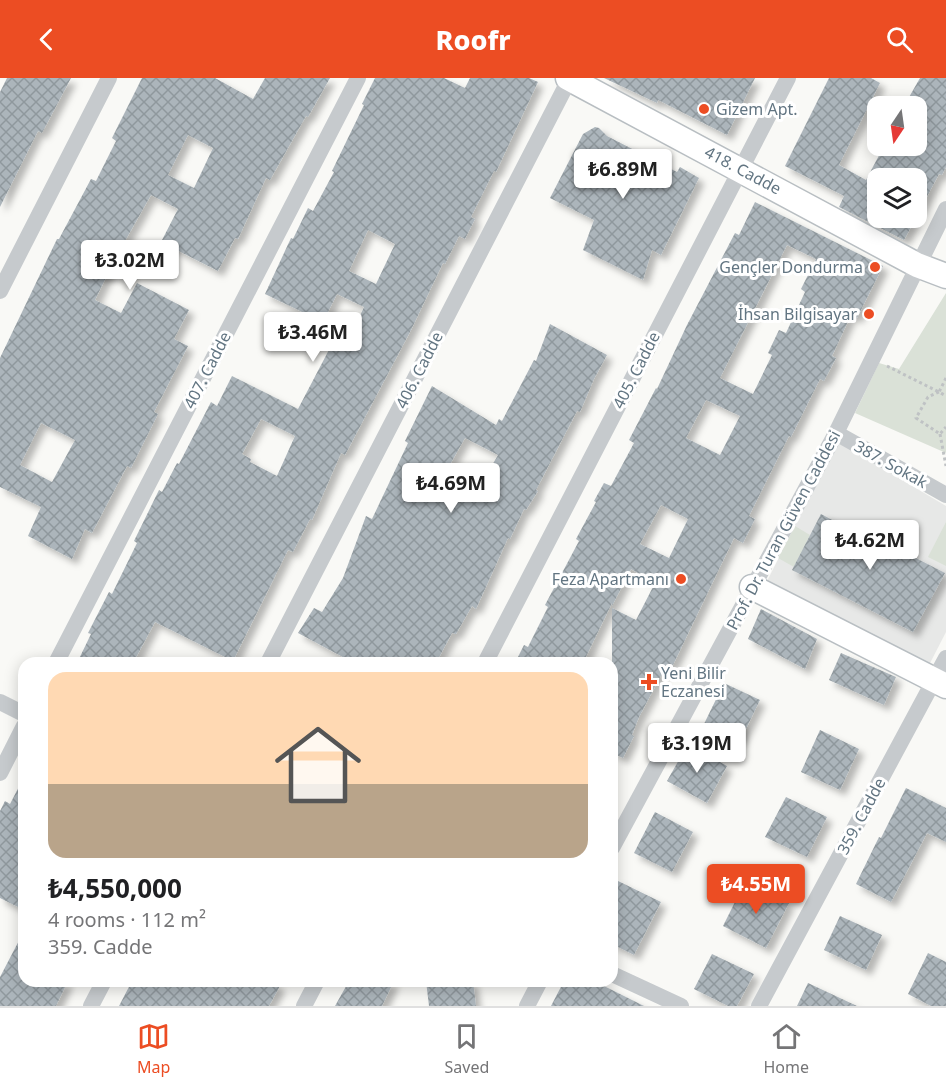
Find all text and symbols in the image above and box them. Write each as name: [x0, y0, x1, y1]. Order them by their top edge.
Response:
text: Roofr: [435, 21, 511, 58]
icon: back: [30, 23, 63, 56]
icon: search: [883, 23, 916, 56]
north arrow: [867, 96, 927, 156]
map controls: [867, 96, 927, 228]
place label: Gizem Apt.: [716, 98, 798, 120]
marker: Gizem Apt.: [697, 102, 711, 116]
street label: 418. Cadde: [701, 141, 785, 199]
pin: ₺6.89M: [574, 149, 672, 200]
text: ₺6.89M: [588, 155, 658, 182]
button: layers: [867, 168, 927, 228]
pin: ₺3.02M: [81, 240, 179, 291]
text: ₺3.02M: [95, 246, 165, 273]
place label: Gençler Dondurma: [719, 256, 863, 278]
marker: Gençler Dondurma: [868, 260, 882, 274]
place label: İhsan Bilgisayar: [738, 303, 857, 325]
marker: İhsan Bilgisayar: [862, 307, 876, 321]
pin: ₺3.46M: [264, 312, 362, 363]
text: ₺3.46M: [278, 318, 348, 345]
street label: 407. Cadde: [178, 328, 236, 412]
street label: 406. Cadde: [390, 328, 448, 412]
street label: 405. Cadde: [607, 328, 665, 412]
street label: Prof. Dr. Turan Güven Caddesi: [721, 426, 845, 634]
street label: 387. Sokak: [850, 435, 932, 493]
pin: ₺4.69M: [402, 463, 500, 514]
text: ₺4.69M: [416, 469, 486, 496]
pin: ₺4.62M: [821, 520, 919, 571]
text: ₺4.62M: [835, 526, 905, 553]
place label: Feza Apartmanı: [552, 568, 669, 590]
marker: Feza Apartmanı: [674, 572, 688, 586]
place label: Yeni Bilir Eczanesi: [661, 662, 726, 702]
marker: Yeni Bilir Eczanesi: [642, 675, 656, 689]
icon: home: [264, 711, 372, 819]
pin: ₺3.19M: [648, 723, 746, 774]
text: ₺3.19M: [662, 729, 732, 756]
street label: 359. Cadde: [832, 774, 890, 858]
pin: ₺4.55M: [707, 864, 805, 915]
text: ₺4,550,000: [48, 870, 182, 906]
text: ₺4.55M: [721, 870, 791, 897]
text: 4 rooms · 112 m²: [48, 906, 206, 933]
text: 359. Cadde: [48, 933, 153, 960]
tab: Map: [137, 1020, 170, 1078]
tab: Saved: [445, 1020, 489, 1078]
tab: Home: [763, 1020, 809, 1078]

